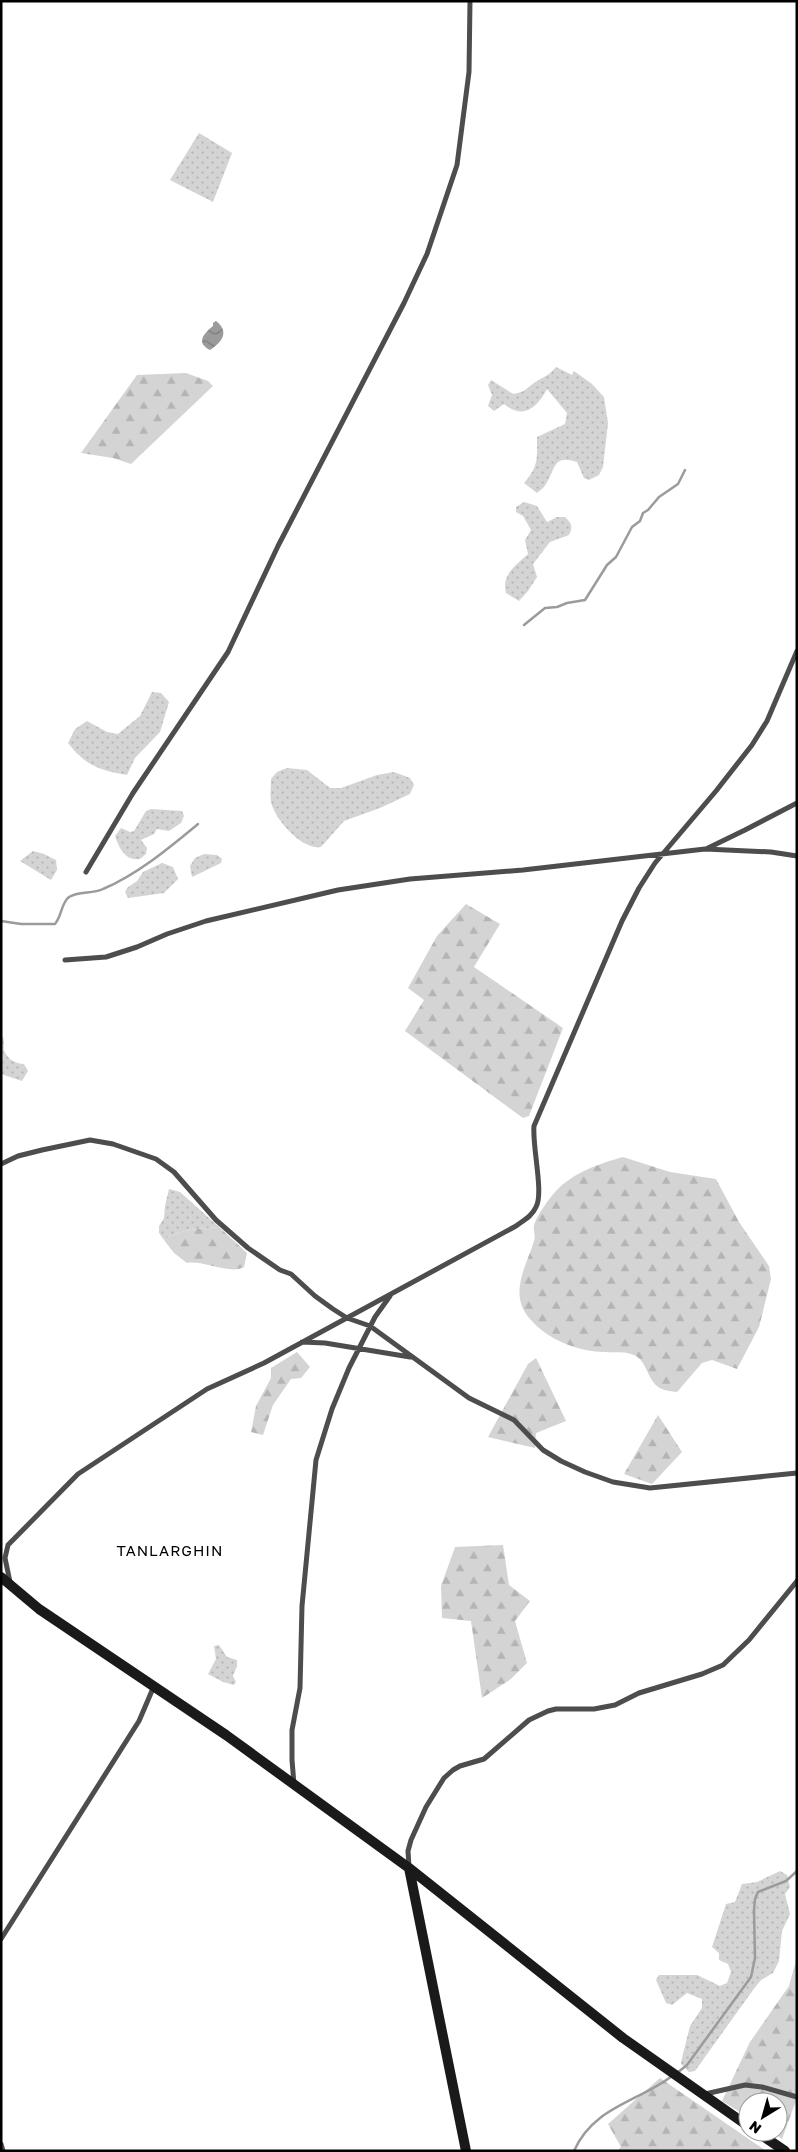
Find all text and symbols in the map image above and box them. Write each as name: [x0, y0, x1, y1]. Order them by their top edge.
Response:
district label: TANLARGHIN: [117, 1541, 223, 1559]
north arrow: [738, 2092, 788, 2142]
text: N: [746, 2118, 764, 2138]

